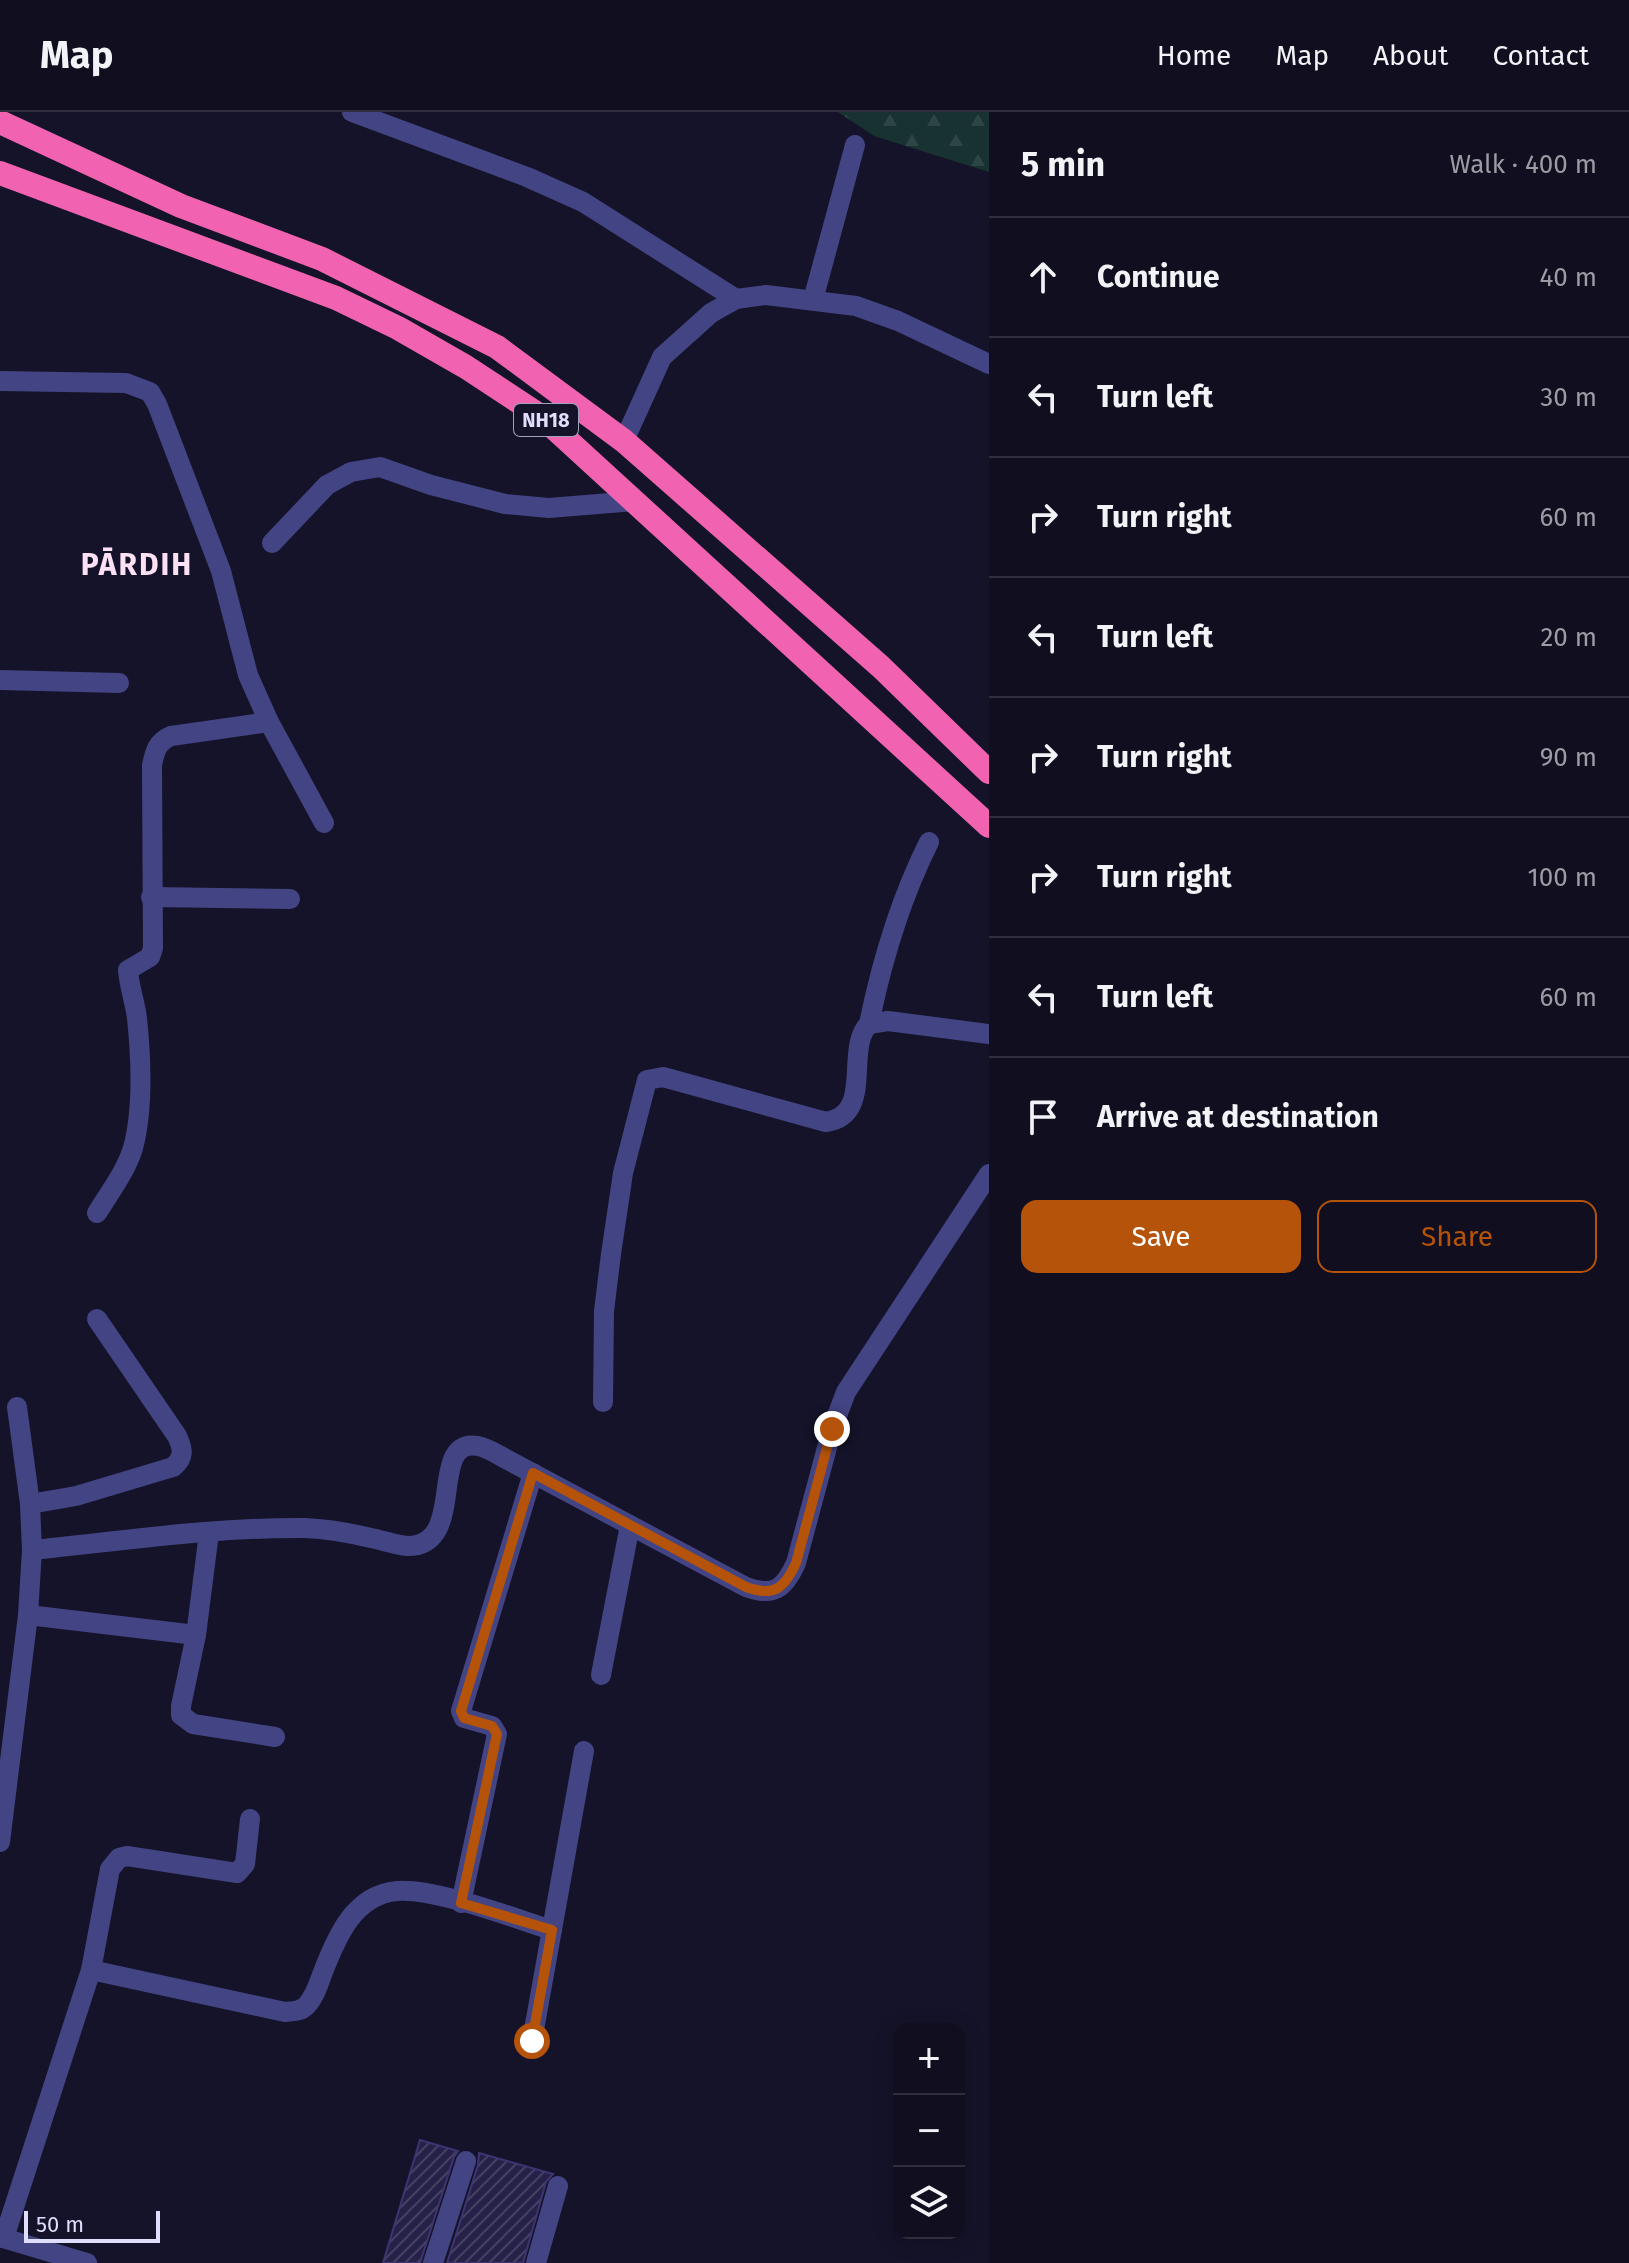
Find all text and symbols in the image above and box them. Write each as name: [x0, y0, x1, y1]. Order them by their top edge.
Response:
text: Map: [40, 32, 113, 78]
text: Home: [1157, 39, 1231, 72]
text: Map: [1275, 39, 1329, 72]
text: About: [1373, 39, 1448, 72]
text: Contact: [1492, 39, 1589, 72]
text: 5 min: [1021, 144, 1105, 185]
text: Walk · 400 m: [1449, 149, 1597, 180]
icon: ahead: [1021, 255, 1065, 299]
text: Continue: [1097, 259, 1220, 295]
text: 40 m: [1539, 262, 1597, 293]
icon: left: [1021, 375, 1065, 419]
text: Turn left: [1097, 379, 1213, 415]
text: 30 m: [1540, 382, 1597, 413]
road number: NH18: [514, 404, 578, 436]
icon: right: [1021, 495, 1065, 539]
text: Turn right: [1097, 499, 1232, 535]
text: 60 m: [1539, 502, 1597, 533]
district label: PĀRDIH: [81, 547, 193, 583]
icon: left: [1021, 615, 1065, 659]
text: Turn left: [1097, 619, 1213, 655]
text: 20 m: [1540, 622, 1597, 653]
icon: right: [1021, 735, 1065, 779]
text: Turn right: [1097, 739, 1232, 775]
text: 90 m: [1540, 742, 1597, 773]
icon: right: [1021, 855, 1065, 899]
text: Turn right: [1097, 859, 1232, 895]
text: 100 m: [1528, 862, 1597, 893]
icon: left: [1021, 975, 1065, 1019]
text: Turn left: [1097, 979, 1213, 1015]
text: 60 m: [1539, 982, 1597, 1013]
icon: arrive: [1021, 1095, 1065, 1139]
text: Arrive at destination: [1097, 1099, 1379, 1135]
button: Save: [1021, 1200, 1301, 1273]
button: Share: [1317, 1200, 1597, 1273]
route end: [814, 1411, 850, 1447]
route start: [514, 2023, 550, 2059]
map controls: [893, 2023, 965, 2239]
button: +: [893, 2023, 965, 2095]
button: −: [893, 2095, 965, 2167]
button: layers: [893, 2167, 965, 2239]
scale bar: [24, 2207, 160, 2243]
text: 50 m: [36, 2211, 84, 2238]

